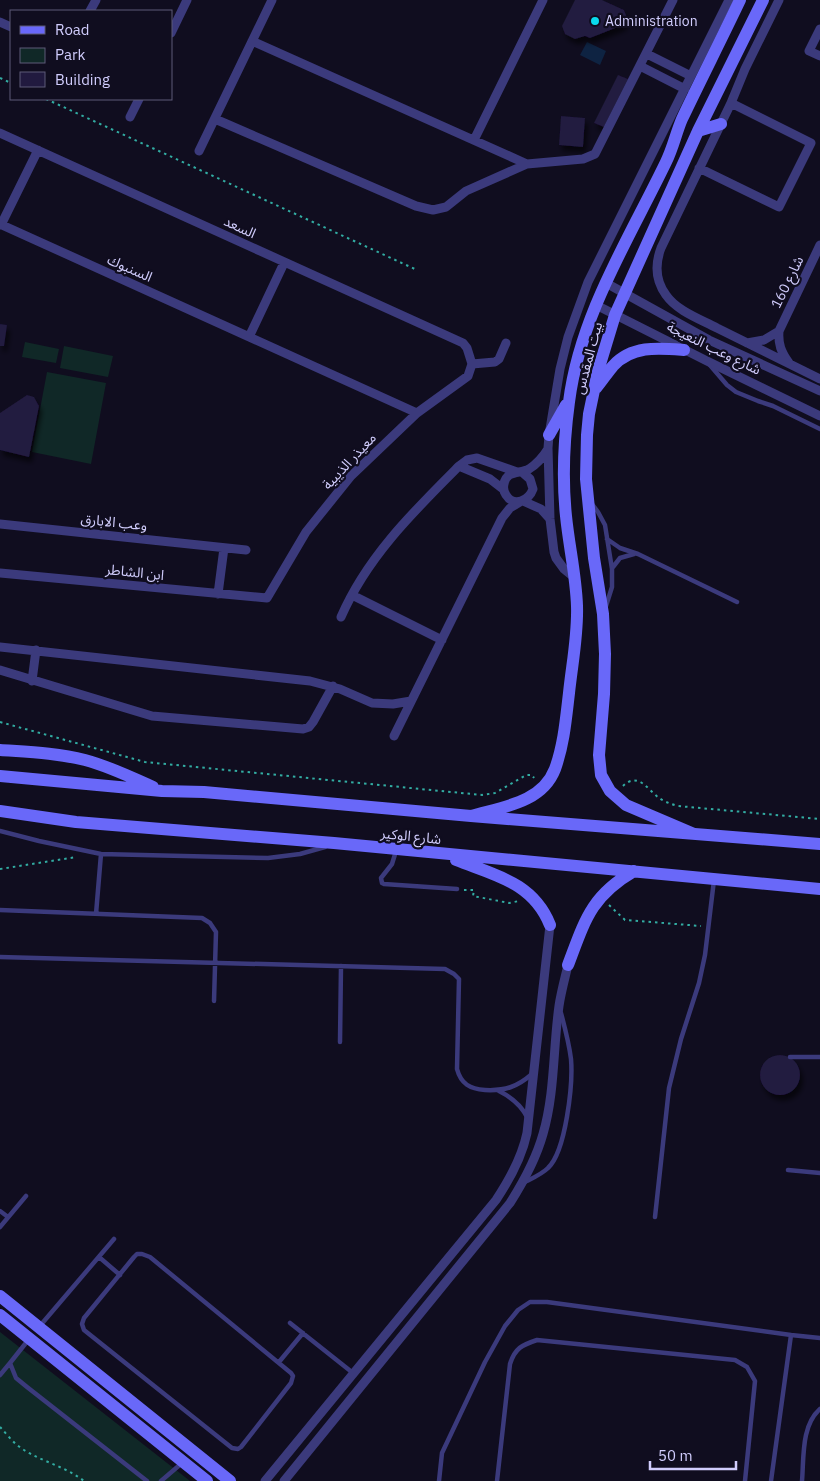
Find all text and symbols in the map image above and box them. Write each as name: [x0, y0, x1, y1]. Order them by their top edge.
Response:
legend: [10, 10, 172, 100]
place label: Administration: [605, 12, 698, 30]
marker: Administration: [589, 15, 601, 27]
text: Road: [55, 20, 90, 39]
text: Park: [55, 45, 85, 64]
text: Building: [55, 70, 110, 89]
street label: السعد: [221, 212, 259, 242]
street label: السنبوك: [105, 250, 155, 286]
street label: شارع 160: [767, 253, 809, 312]
street label: شارع وعب النعيجة: [663, 317, 764, 380]
street label: بيت المقدس: [570, 320, 606, 396]
street label: معيذر الذيبية: [318, 429, 380, 493]
street label: وعب الابارق: [80, 510, 148, 534]
street label: ابن الشاطر: [104, 560, 165, 584]
street label: شارع الوكير: [379, 824, 442, 850]
scale bar: [650, 1438, 736, 1470]
text: 50 m: [658, 1446, 693, 1465]

